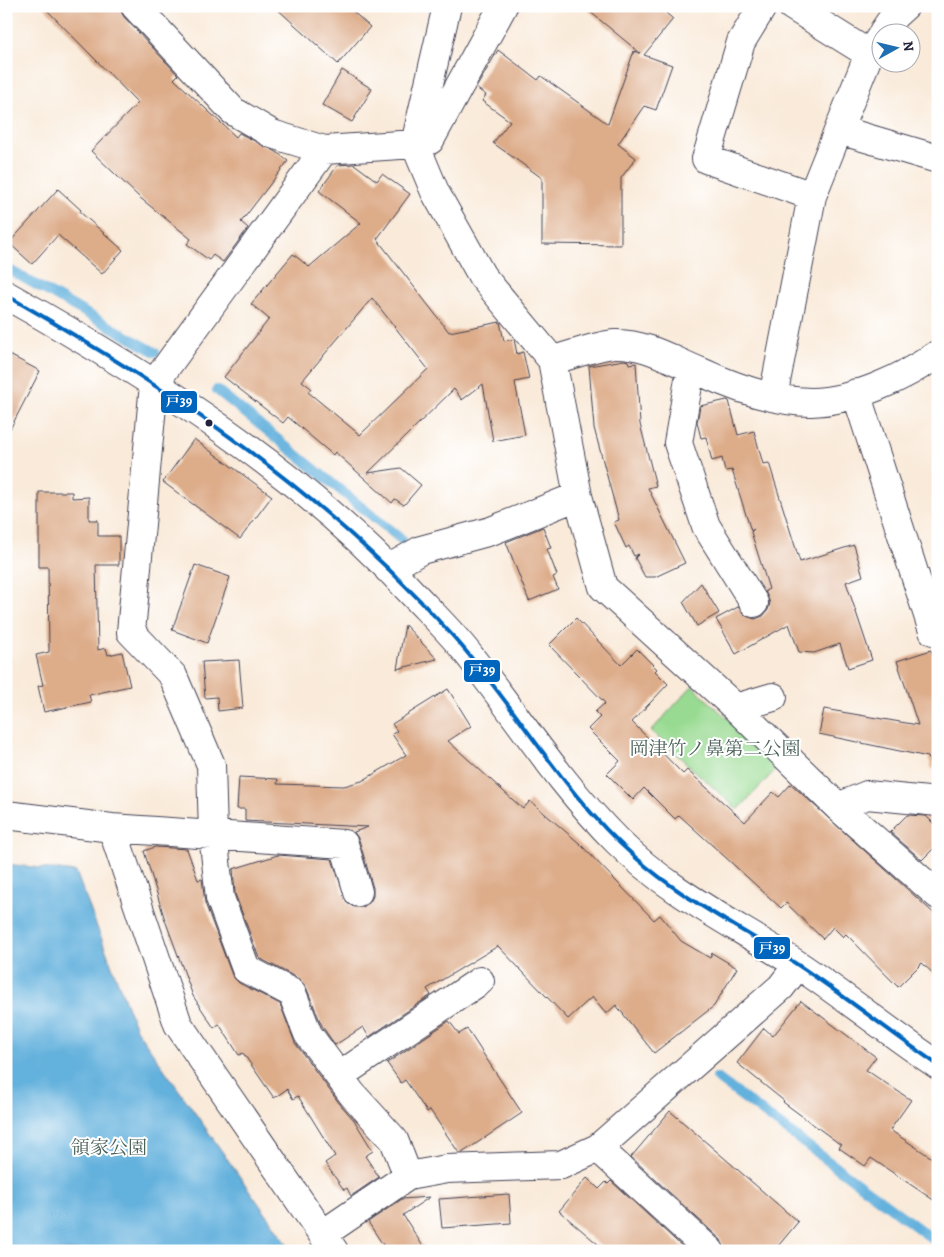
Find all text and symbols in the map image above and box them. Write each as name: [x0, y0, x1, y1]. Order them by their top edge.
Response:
north arrow: [872, 22, 922, 72]
text: N: [898, 40, 918, 53]
line badge: 戸39: [160, 390, 198, 414]
text: 戸39: [166, 392, 193, 411]
unlabelled marker: [204, 418, 214, 428]
line badge: 戸39: [463, 659, 501, 683]
text: 戸39: [469, 661, 496, 680]
park label: 岡津竹ノ鼻第二公園: [629, 736, 801, 762]
line badge: 戸39: [753, 936, 791, 960]
text: 戸39: [759, 939, 786, 958]
park label: 領家公園: [71, 1135, 147, 1161]

